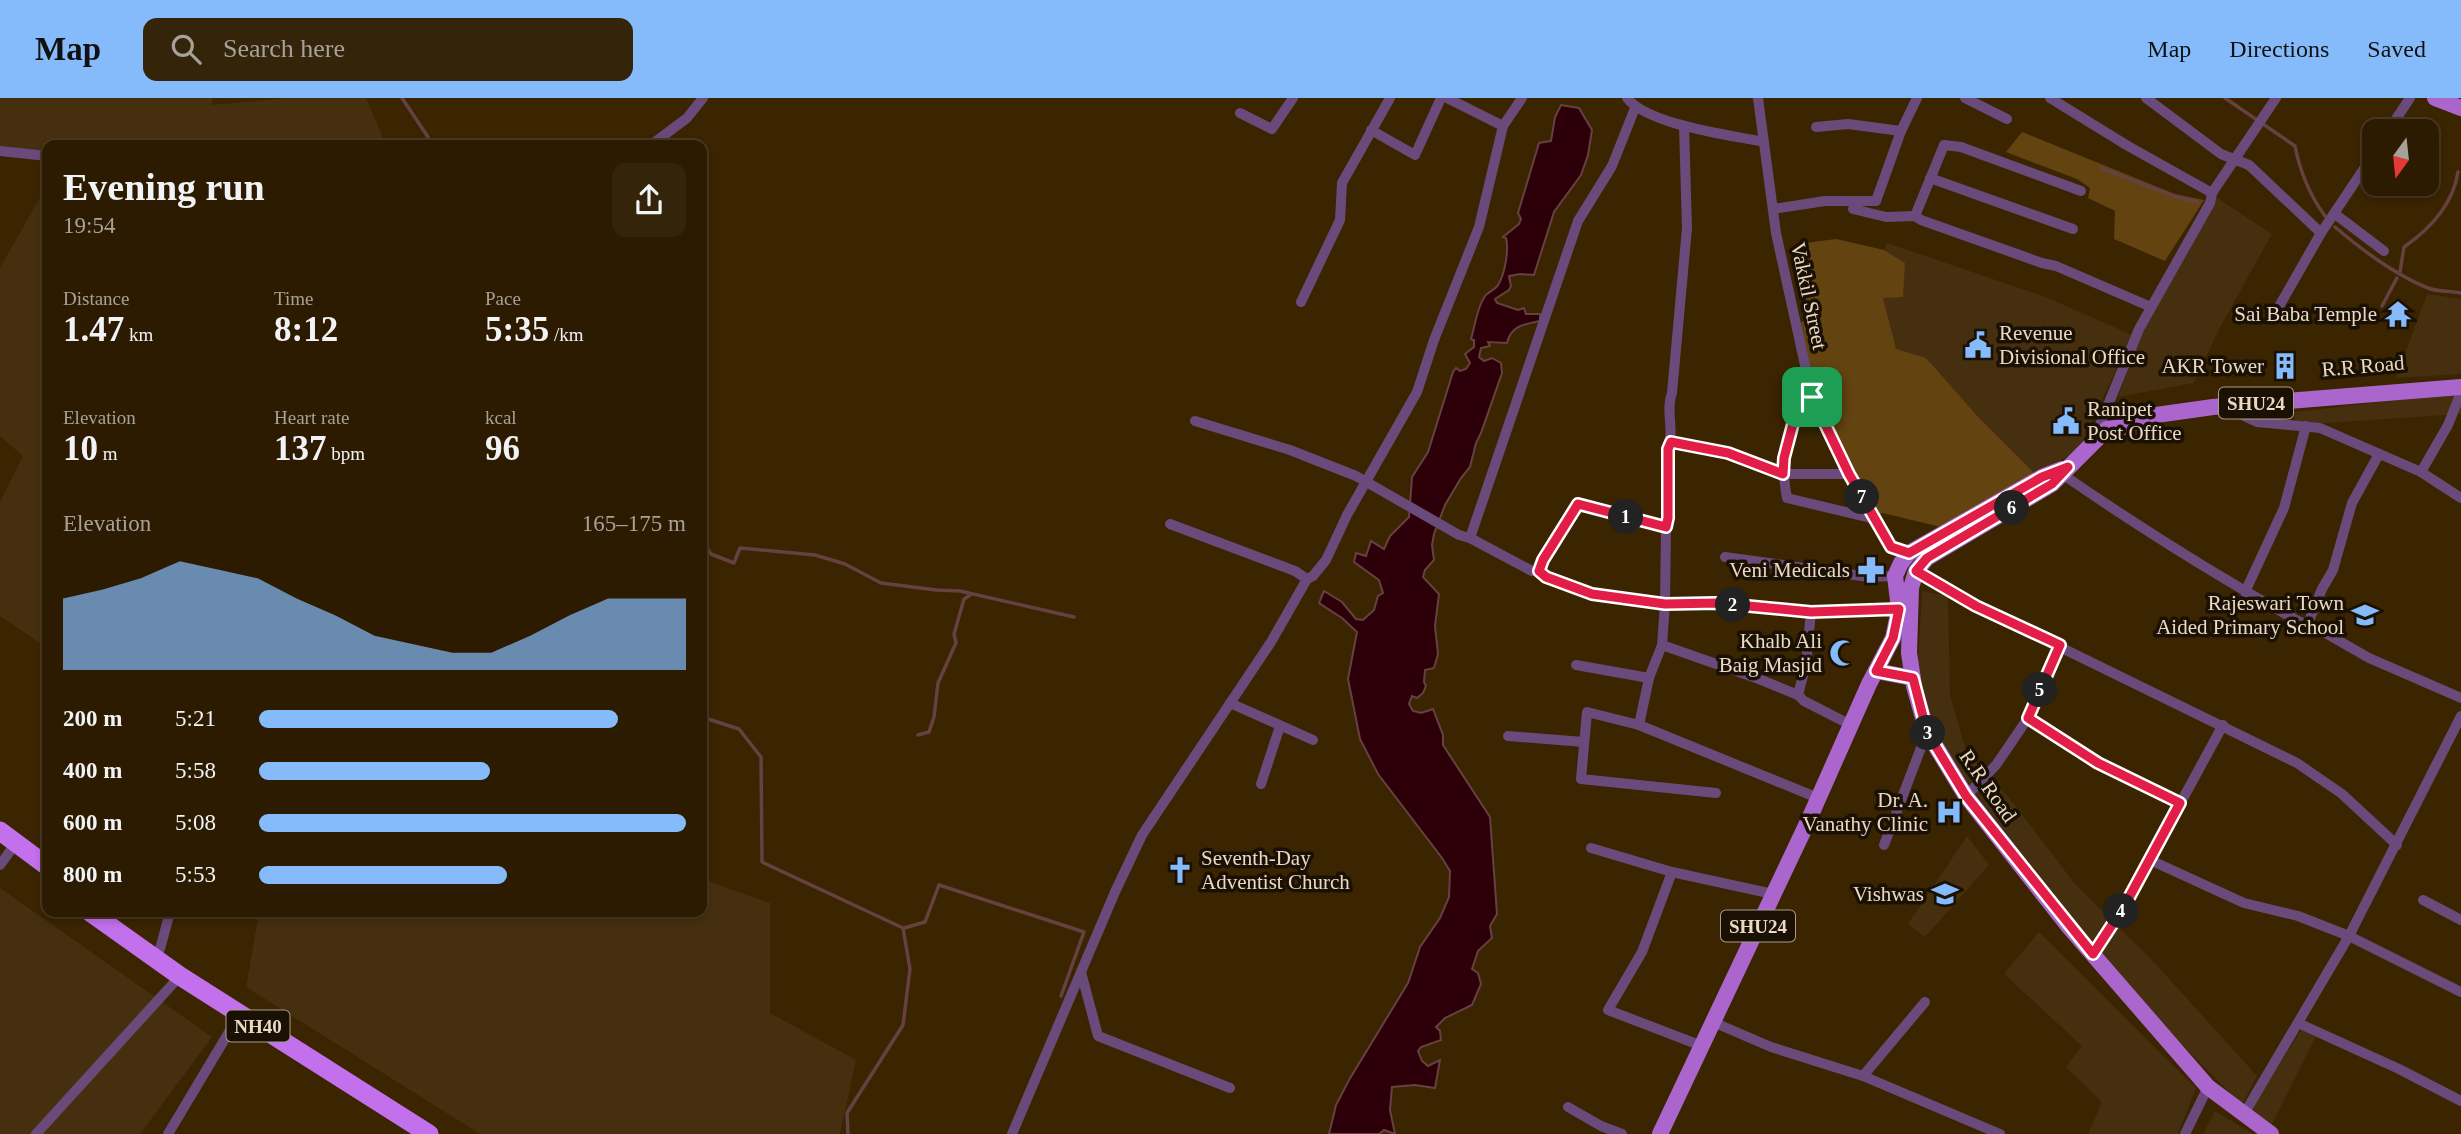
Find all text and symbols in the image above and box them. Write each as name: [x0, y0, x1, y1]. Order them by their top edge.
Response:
search box: [143, 18, 633, 81]
icon: search: [167, 30, 205, 68]
text: Map: [35, 31, 101, 67]
text: Search here: [223, 34, 345, 63]
text: Map: [2147, 36, 2191, 62]
text: Directions: [2229, 36, 2329, 62]
text: Saved: [2367, 36, 2426, 62]
north arrow: [2362, 119, 2440, 196]
map controls: [2362, 119, 2439, 196]
button: share: [612, 163, 686, 237]
text: Evening run: [63, 166, 265, 208]
text: 19:54: [63, 213, 115, 238]
street label: Vakkil Street: [1786, 240, 1832, 352]
text: Distance: [63, 288, 129, 309]
text: Time: [274, 288, 313, 309]
text: Pace: [485, 288, 521, 309]
temple icon: Sai Baba Temple: [2383, 299, 2413, 329]
place label: Sai Baba Temple: [2234, 302, 2377, 326]
text: 1.47: [63, 310, 124, 349]
text: 8:12: [274, 310, 338, 349]
text: 5:35: [485, 310, 549, 349]
place label: Revenue Divisional Office: [1999, 321, 2145, 369]
text: km: [124, 324, 153, 345]
text: /km: [549, 324, 583, 345]
public building icon: Revenue Divisional Office: [1963, 330, 1993, 360]
street label: R.R Road: [2321, 350, 2406, 382]
building icon: AKR Tower: [2270, 351, 2300, 381]
place label: AKR Tower: [2161, 354, 2264, 378]
pin: [1782, 367, 1842, 427]
icon: arrive: [1793, 378, 1831, 416]
road number: SHU24: [2219, 388, 2293, 418]
place label: Ranipet Post Office: [2087, 397, 2182, 445]
public building icon: Ranipet Post Office: [2051, 406, 2081, 436]
text: Elevation: [63, 407, 136, 428]
text: Heart rate: [274, 407, 349, 428]
text: kcal: [485, 407, 517, 428]
text: 10: [63, 429, 98, 468]
text: 137: [274, 429, 327, 468]
text: 96: [485, 429, 520, 468]
text: m: [98, 443, 118, 464]
text: bpm: [327, 443, 365, 464]
pin: 7: [1844, 480, 1880, 514]
text: 7: [1857, 486, 1866, 507]
pin: 6: [1994, 490, 2030, 526]
text: 6: [2007, 497, 2016, 518]
pin: 1: [1608, 500, 1644, 534]
text: 1: [1621, 506, 1630, 527]
text: Elevation: [63, 511, 151, 536]
text: 165–175 m: [582, 511, 686, 536]
pharmacy icon: Veni Medicals: [1856, 555, 1886, 585]
place label: Veni Medicals: [1729, 558, 1850, 582]
pin: 2: [1716, 588, 1750, 622]
place label: Rajeswari Town Aided Primary School: [2156, 591, 2344, 639]
text: 2: [1728, 594, 1737, 615]
school or university icon: Rajeswari Town Aided Primary School: [2350, 600, 2380, 630]
place label: Khalb Ali Baig Masjid: [1719, 629, 1822, 677]
mosque icon: Khalb Ali Baig Masjid: [1828, 638, 1858, 668]
pin: 5: [2022, 672, 2058, 708]
text: 5: [2035, 679, 2044, 700]
text: 200 m: [63, 706, 122, 731]
text: 5:21: [175, 706, 216, 731]
pin: 3: [1910, 716, 1946, 750]
text: 3: [1923, 722, 1932, 743]
street label: R.R Road: [1954, 745, 2022, 827]
text: 400 m: [63, 758, 122, 783]
text: 5:58: [175, 758, 216, 783]
place label: Dr. A. Vanathy Clinic: [1803, 788, 1928, 836]
hospital icon: Dr. A. Vanathy Clinic: [1934, 797, 1964, 827]
text: 600 m: [63, 810, 122, 835]
text: 5:08: [175, 810, 216, 835]
place label: Seventh-Day Adventist Church: [1201, 846, 1350, 894]
church icon: Seventh-Day Adventist Church: [1165, 855, 1195, 885]
text: 800 m: [63, 862, 122, 887]
text: 5:53: [175, 862, 216, 887]
school or university icon: Vishwas: [1930, 879, 1960, 909]
place label: Vishwas: [1853, 882, 1924, 906]
pin: 4: [2104, 894, 2138, 928]
text: 4: [2116, 900, 2125, 921]
road number: SHU24: [1721, 911, 1795, 942]
road number: NH40: [226, 1010, 290, 1042]

